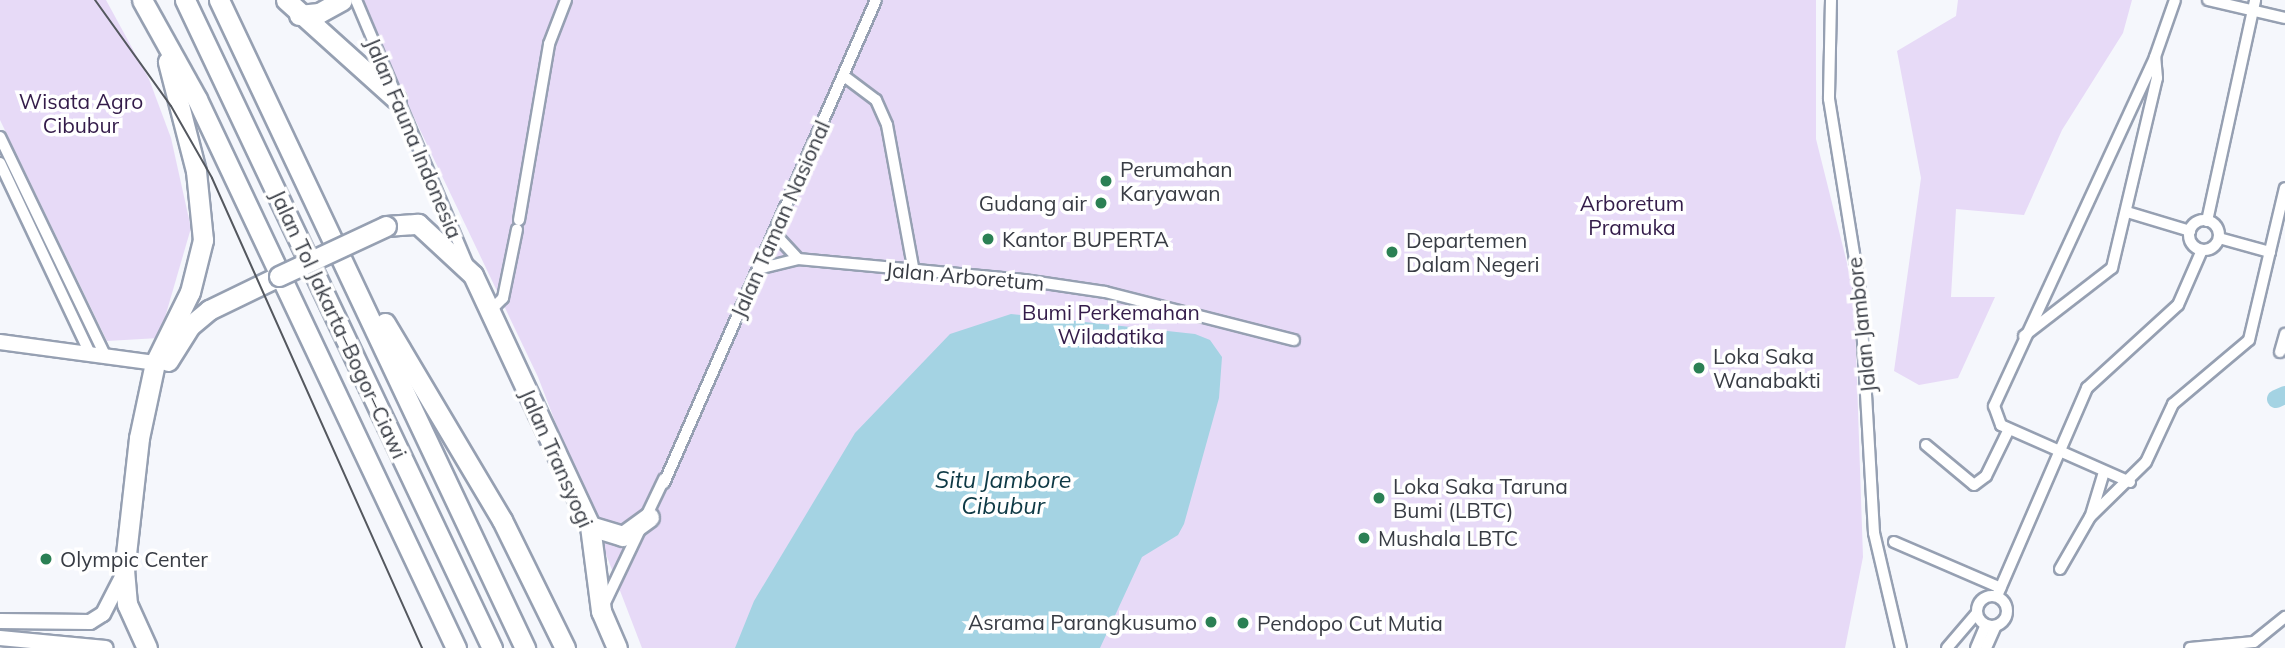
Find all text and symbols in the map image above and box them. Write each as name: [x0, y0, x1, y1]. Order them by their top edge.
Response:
street label: Jalan Fauna Indonesia: [360, 34, 468, 242]
park label: Wisata Agro Cibubur: [19, 88, 143, 138]
street label: Jalan Taman Nasional: [725, 117, 835, 321]
place label: Perumahan Karyawan: [1120, 156, 1233, 206]
marker: Perumahan Karyawan: [1098, 173, 1114, 189]
street label: Jalan Tol Jakarta–Bogor–Ciawi: [266, 186, 412, 462]
place label: Gudang air: [979, 190, 1087, 216]
park label: Arboretum Pramuka: [1580, 190, 1684, 240]
marker: Gudang air: [1093, 195, 1109, 211]
place label: Kantor BUPERTA: [1002, 226, 1169, 252]
place label: Departemen Dalam Negeri: [1406, 227, 1540, 277]
marker: Kantor BUPERTA: [980, 231, 996, 247]
marker: Departemen Dalam Negeri: [1384, 244, 1400, 260]
street label: Jalan Jambore: [1841, 256, 1881, 394]
street label: Jalan Arboretum: [885, 257, 1045, 295]
park label: Bumi Perkemahan Wiladatika: [1022, 299, 1200, 349]
place label: Loka Saka Wanabakti: [1713, 343, 1821, 393]
marker: Loka Saka Wanabakti: [1691, 360, 1707, 376]
street label: Jalan Transyogi: [515, 385, 599, 531]
water label: Situ Jambore Cibubur: [935, 466, 1071, 520]
place label: Loka Saka Taruna Bumi (LBTC): [1393, 473, 1568, 523]
marker: Loka Saka Taruna Bumi (LBTC): [1371, 490, 1387, 506]
place label: Mushala LBTC: [1378, 525, 1518, 551]
marker: Mushala LBTC: [1356, 530, 1372, 546]
place label: Olympic Center: [60, 546, 208, 572]
marker: Olympic Center: [38, 551, 54, 567]
place label: Asrama Parangkusumo: [968, 609, 1197, 635]
place label: Pendopo Cut Mutia: [1257, 610, 1443, 636]
marker: Asrama Parangkusumo: [1203, 614, 1219, 630]
marker: Pendopo Cut Mutia: [1235, 615, 1251, 631]

